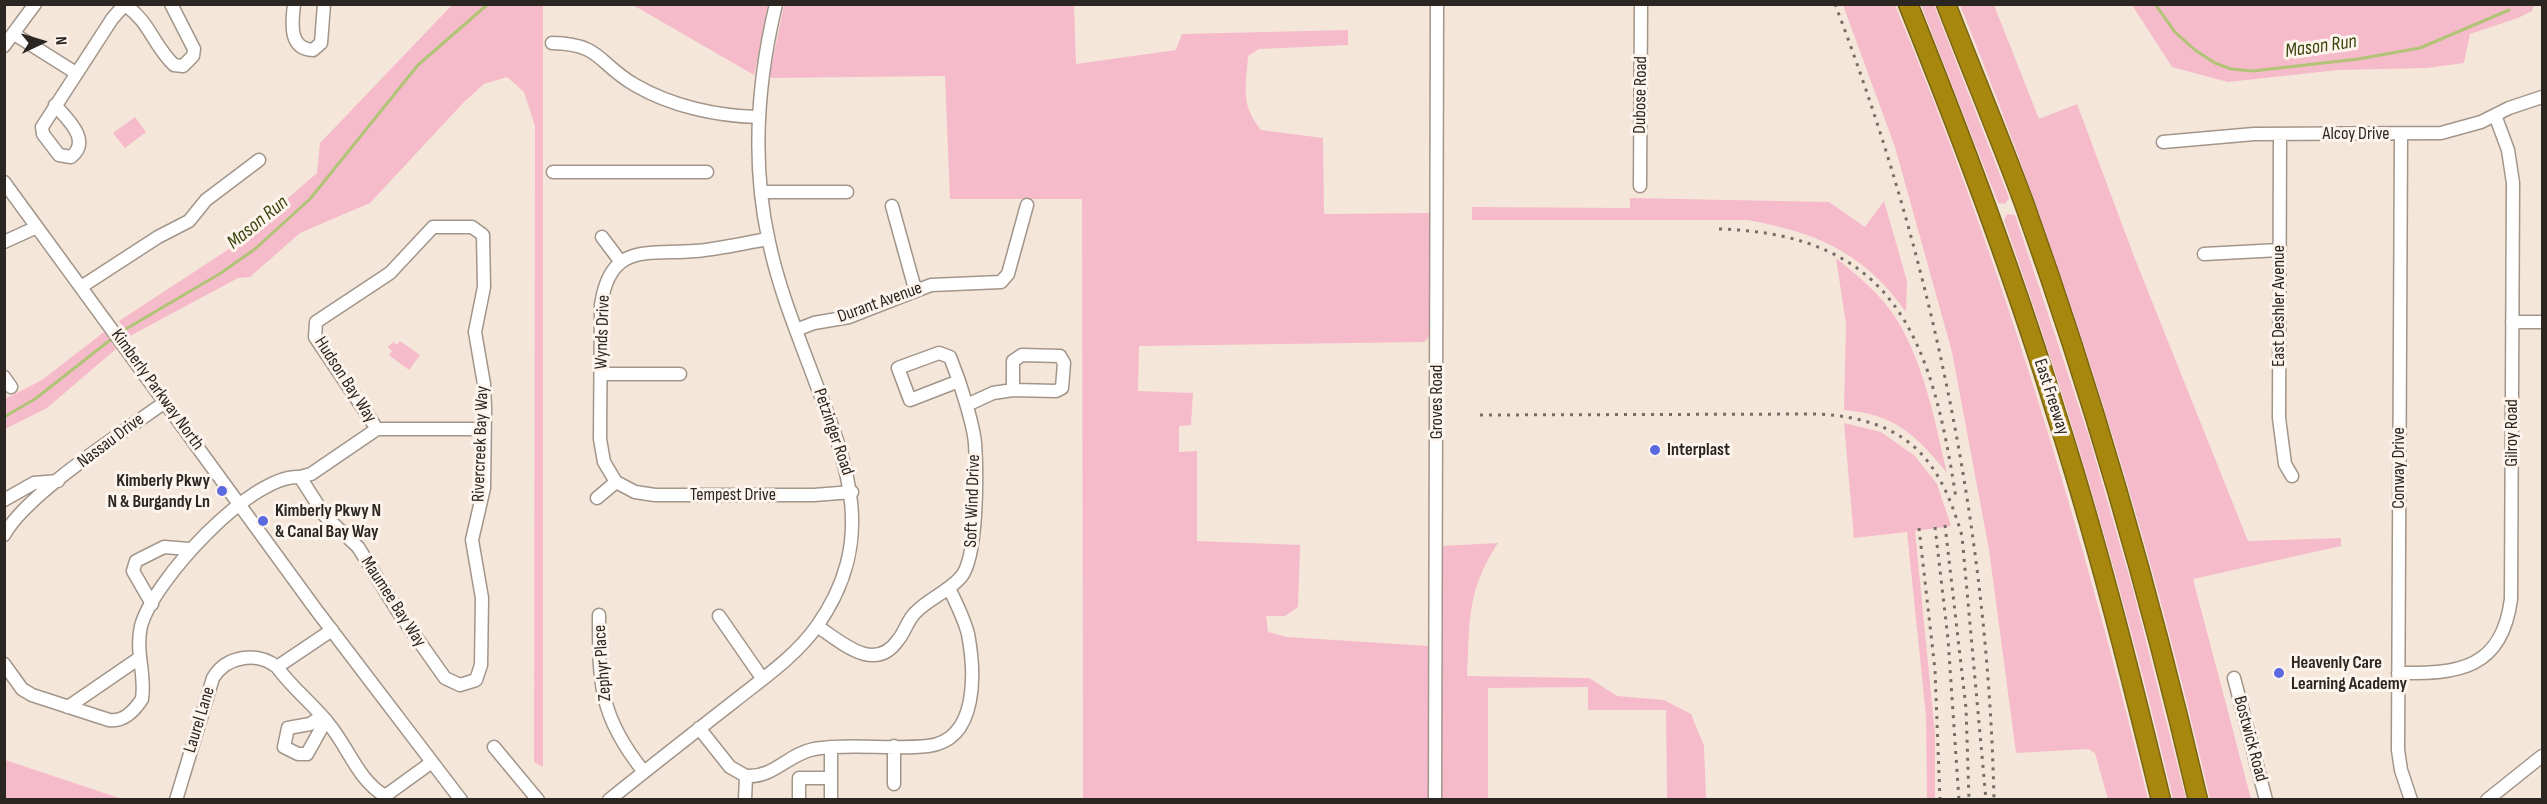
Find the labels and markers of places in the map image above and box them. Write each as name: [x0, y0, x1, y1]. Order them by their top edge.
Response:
place label: Interplast: [1667, 439, 1730, 461]
marker: Interplast: [1648, 443, 1662, 457]
place label: Kimberly Pkwy N & Burgandy Ln: [108, 470, 210, 512]
marker: Kimberly Pkwy N & Burgandy Ln: [215, 484, 229, 498]
place label: Kimberly Pkwy N & Canal Bay Way: [275, 500, 381, 542]
marker: Kimberly Pkwy N & Canal Bay Way: [256, 514, 270, 528]
place label: Heavenly Care Learning Academy: [2291, 652, 2407, 694]
marker: Heavenly Care Learning Academy: [2272, 666, 2286, 680]

